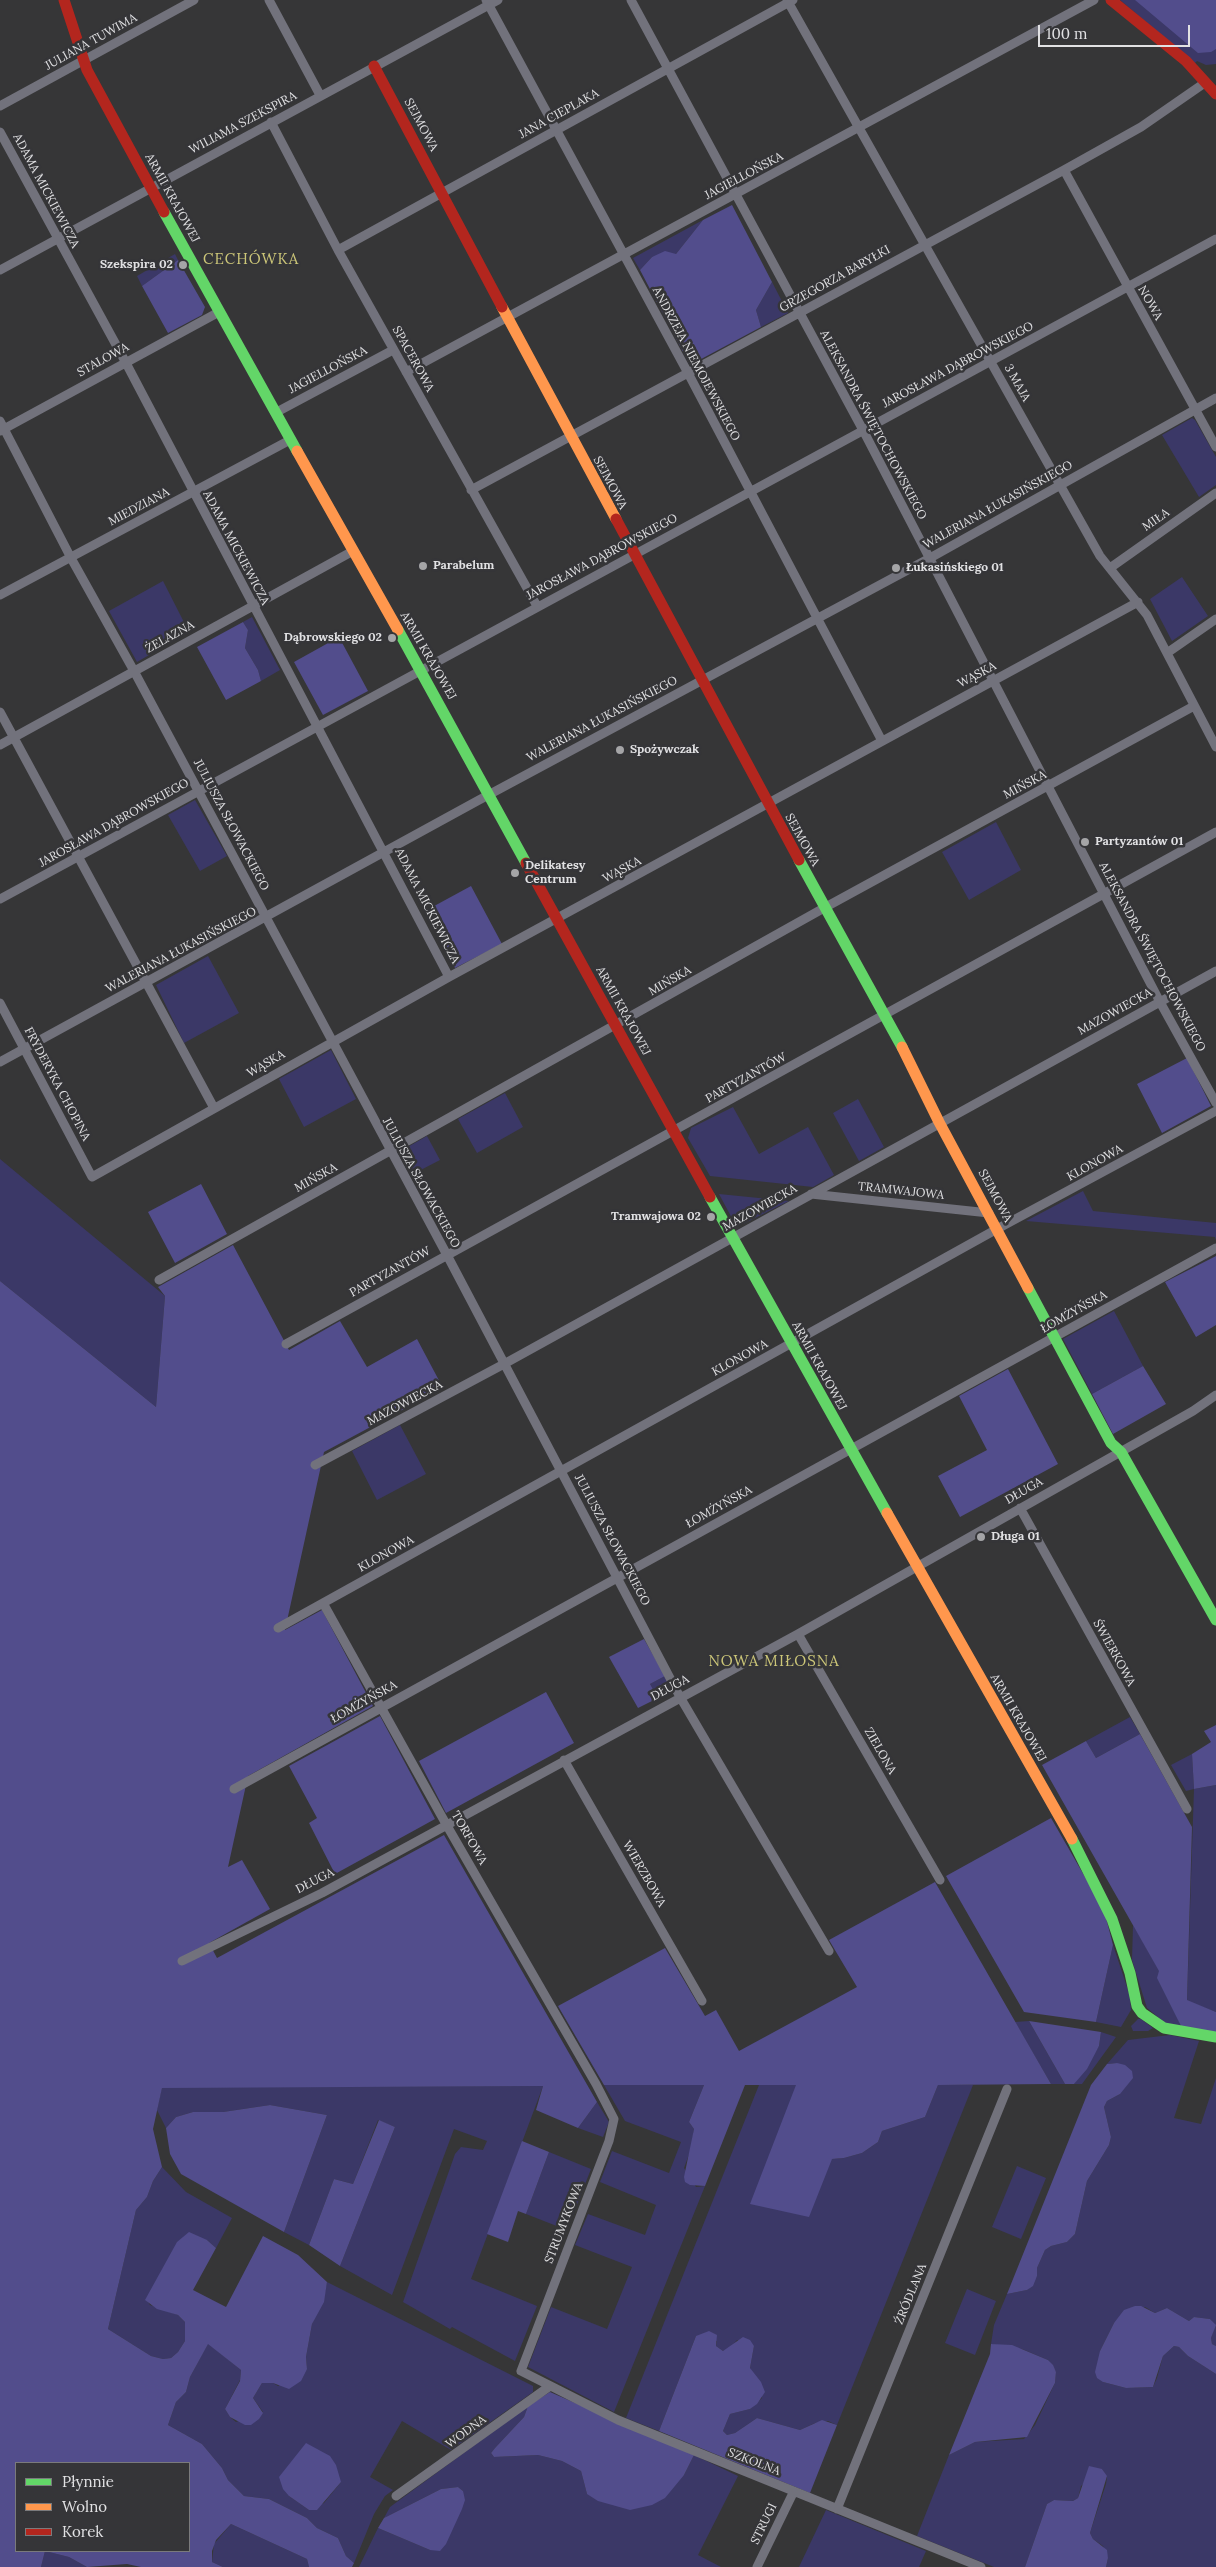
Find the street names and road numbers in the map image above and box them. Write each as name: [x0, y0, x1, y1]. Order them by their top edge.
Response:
street label: JULIANA TUWIMA: [42, 11, 140, 73]
street label: JANA CIEPLAKA: [517, 86, 601, 142]
street label: WILIAMA SZEKSPIRA: [187, 89, 299, 157]
street label: SEJMOWA: [401, 96, 441, 154]
street label: ADAMA MICKIEWICZA: [10, 131, 82, 251]
street label: JAGIELLOŃSKA: [702, 149, 786, 203]
street label: ARMII KRAJOWEJ: [142, 151, 202, 245]
street label: GRZEGORZA BARYŁKI: [777, 243, 893, 315]
street label: NOWA: [1134, 283, 1166, 323]
street label: ANDRZEJA NIEMOJEWSKIEGO: [649, 285, 743, 443]
street label: JAROSŁAWA DĄBROWSKIEGO: [880, 319, 1036, 411]
street label: SPACEROWA: [389, 324, 437, 394]
street label: ALEKSANDRA ŚWIĘTOCHOWSKIEGO: [817, 328, 929, 522]
street label: STALOWA: [75, 340, 131, 380]
street label: JAGIELLOŃSKA: [286, 343, 370, 397]
street label: 3 MAJA: [1001, 362, 1033, 404]
street label: SEJMOWA: [590, 454, 630, 512]
street label: WALERIANA ŁUKASIŃSKIEGO: [921, 458, 1075, 552]
street label: MIEDZIANA: [106, 485, 172, 529]
street label: ADAMA MICKIEWICZA: [200, 488, 272, 608]
street label: MIŁA: [1140, 506, 1172, 534]
street label: JAROSŁAWA DĄBROWSKIEGO: [524, 511, 680, 603]
street label: ARMII KRAJOWEJ: [397, 609, 459, 703]
street label: ŻELAZNA: [143, 618, 197, 656]
street label: WĄSKA: [955, 659, 999, 691]
street label: WALERIANA ŁUKASIŃSKIEGO: [524, 673, 680, 765]
street label: JULIUSZA SŁOWACKIEGO: [190, 757, 272, 893]
street label: MIŃSKA: [1001, 768, 1049, 802]
street label: JAROSŁAWA DĄBROWSKIEGO: [37, 776, 191, 870]
street label: SEJMOWA: [782, 811, 822, 869]
street label: ADAMA MICKIEWICZA: [392, 846, 462, 966]
street label: WĄSKA: [600, 854, 644, 886]
street label: ALEKSANDRA ŚWIĘTOCHOWSKIEGO: [1096, 860, 1208, 1054]
street label: WALERIANA ŁUKASIŃSKIEGO: [103, 904, 259, 996]
street label: MIŃSKA: [646, 963, 694, 999]
street label: ARMII KRAJOWEJ: [593, 964, 653, 1058]
street label: MAZOWIECKA: [1075, 986, 1155, 1038]
street label: FRYDERYKA CHOPINA: [21, 1025, 93, 1143]
street label: WĄSKA: [244, 1047, 288, 1081]
street label: PARTYZANTÓW: [703, 1050, 789, 1106]
street label: JULIUSZA SŁOWACKIEGO: [379, 1115, 463, 1251]
street label: KLONOWA: [1065, 1142, 1125, 1184]
street label: MIŃSKA: [292, 1160, 340, 1196]
street label: SEJMOWA: [975, 1167, 1015, 1225]
street label: TRAMWAJOWA: [857, 1179, 945, 1203]
street label: MAZOWIECKA: [720, 1182, 800, 1234]
street label: PARTYZANTÓW: [347, 1244, 433, 1300]
street label: ŁOMŻYŃSKA: [1038, 1288, 1110, 1336]
street label: ARMII KRAJOWEJ: [789, 1319, 849, 1413]
street label: KLONOWA: [710, 1337, 770, 1379]
street label: MAZOWIECKA: [365, 1377, 445, 1429]
street label: JULIUSZA SŁOWACKIEGO: [571, 1472, 653, 1608]
street label: DŁUGA: [1003, 1474, 1045, 1508]
street label: ŁOMŻYŃSKA: [683, 1483, 755, 1531]
street label: KLONOWA: [356, 1533, 416, 1575]
street label: ŚWIERKOWA: [1090, 1617, 1138, 1689]
street label: ARMII KRAJOWEJ: [987, 1671, 1049, 1765]
street label: DŁUGA: [648, 1672, 692, 1704]
street label: ŁOMŻYŃSKA: [328, 1678, 400, 1726]
street label: ZIELONA: [861, 1725, 899, 1777]
street label: TORFOWA: [448, 1809, 490, 1867]
street label: WIERZBOWA: [619, 1838, 669, 1910]
street label: DŁUGA: [293, 1865, 337, 1897]
street label: STRUMYKOWA: [542, 2180, 586, 2266]
street label: ŹRÓDLANA: [892, 2261, 930, 2327]
street label: WODNA: [443, 2412, 489, 2452]
street label: SZKOLNA: [726, 2445, 782, 2479]
street label: STRUGI: [748, 2501, 780, 2547]

